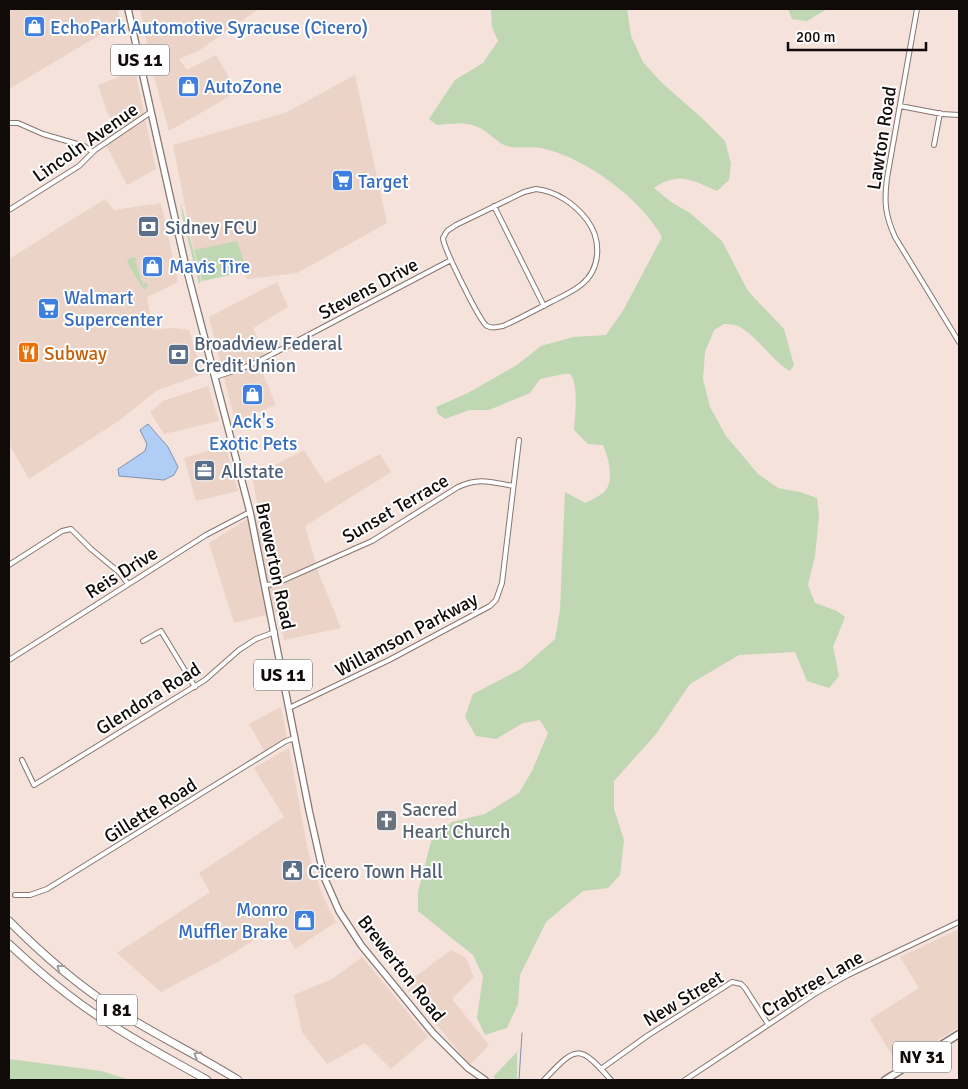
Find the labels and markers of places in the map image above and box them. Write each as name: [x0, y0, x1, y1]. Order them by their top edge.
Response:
shop icon: EchoPark Automotive Syracuse (Cicero): [22, 15, 46, 39]
place label: EchoPark Automotive Syracuse (Cicero): [50, 16, 368, 40]
shop icon: AutoZone: [176, 74, 200, 98]
place label: AutoZone: [204, 75, 282, 99]
supermarket icon: Target: [330, 169, 354, 193]
place label: Target: [358, 170, 409, 194]
bank icon: Sidney FCU: [137, 215, 161, 239]
place label: Sidney FCU: [165, 216, 258, 240]
shop icon: Mavis Tire: [141, 254, 165, 278]
place label: Mavis Tire: [169, 255, 250, 279]
place label: Walmart Supercenter: [64, 286, 163, 332]
supermarket icon: Walmart Supercenter: [36, 296, 60, 320]
place label: Broadview Federal Credit Union: [194, 332, 343, 378]
restaurant icon: Subway: [16, 341, 40, 365]
place label: Subway: [44, 342, 107, 366]
bank icon: Broadview Federal Credit Union: [166, 342, 190, 366]
shop icon: Ack's Exotic Pets: [241, 383, 265, 407]
place label: Ack's Exotic Pets: [209, 410, 297, 456]
office icon: Allstate: [193, 459, 217, 483]
place label: Allstate: [221, 460, 284, 484]
place label: Sacred Heart Church: [402, 798, 510, 844]
church icon: Sacred Heart Church: [374, 808, 398, 832]
public building icon: Cicero Town Hall: [280, 859, 304, 883]
place label: Cicero Town Hall: [308, 860, 443, 884]
place label: Monro Muffler Brake: [178, 898, 288, 944]
shop icon: Monro Muffler Brake: [292, 908, 316, 932]

